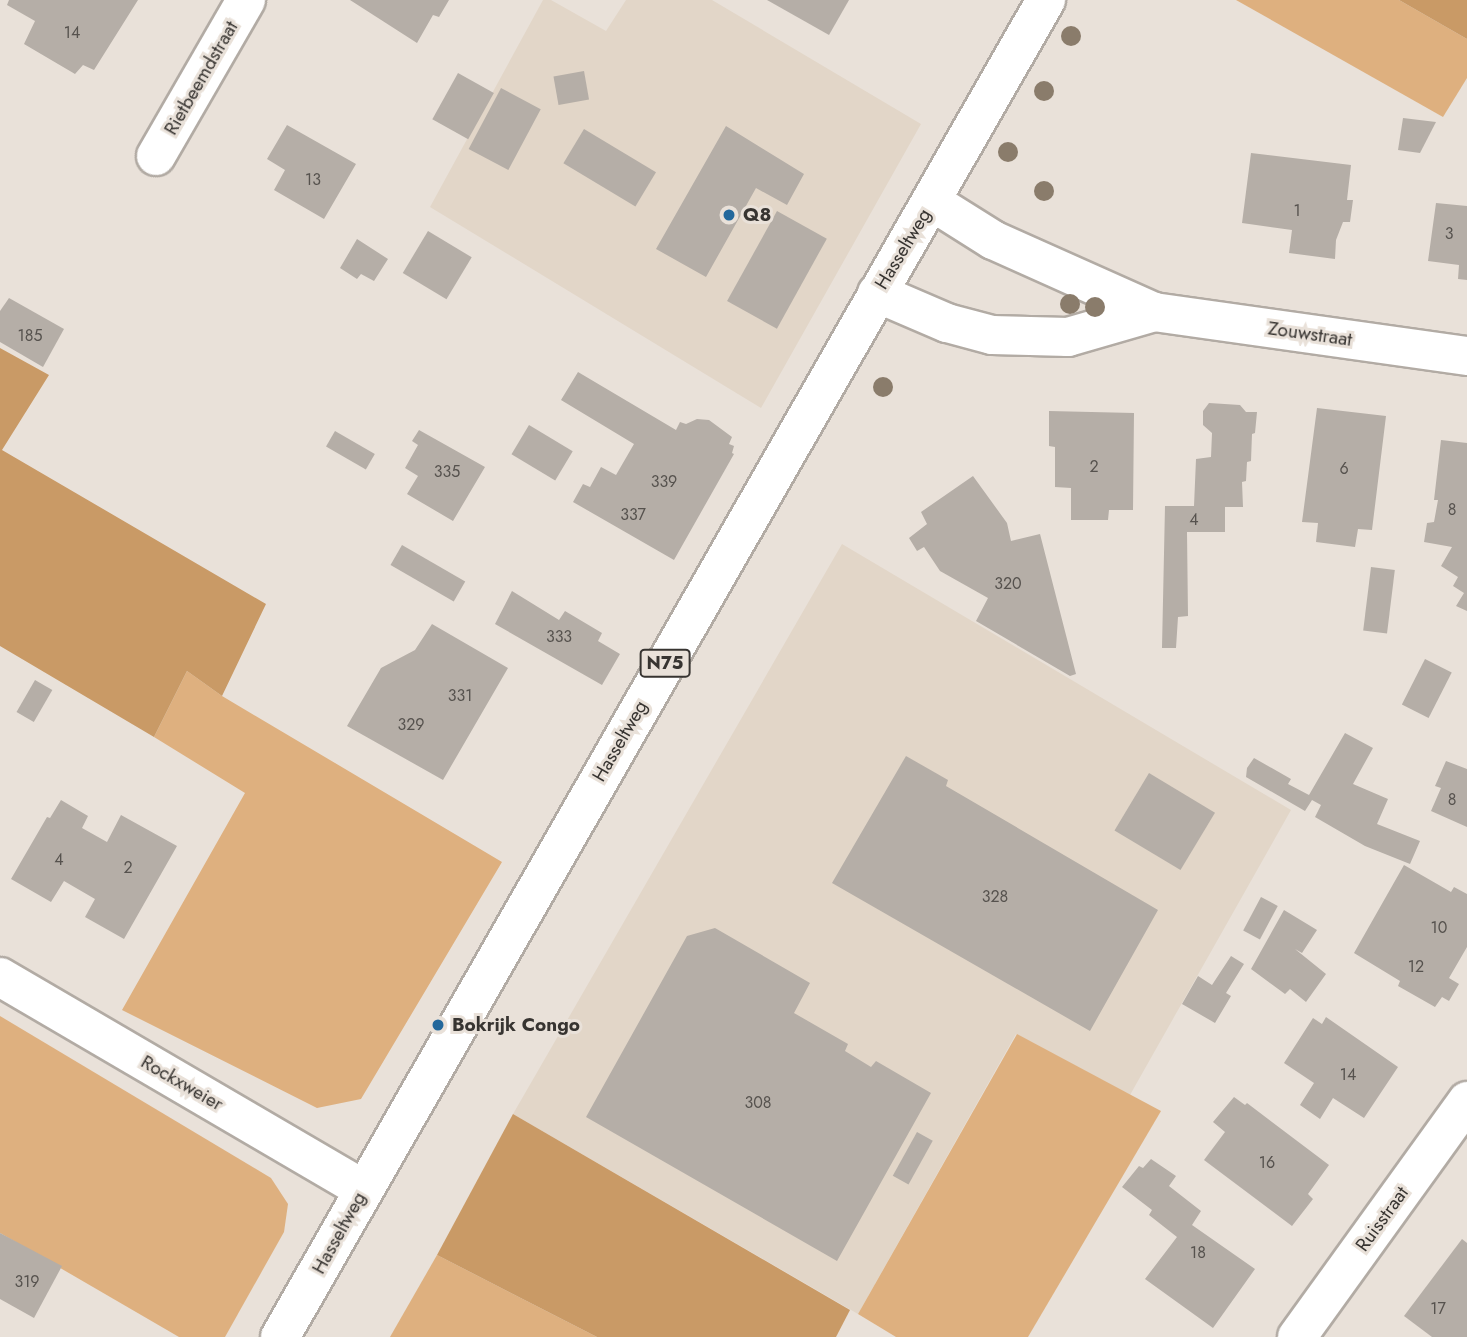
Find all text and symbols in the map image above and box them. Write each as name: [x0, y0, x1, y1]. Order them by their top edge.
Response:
street label: Rietbeemdstraat: [159, 17, 243, 139]
house number: 14: [64, 23, 80, 43]
house number: 13: [305, 170, 321, 190]
house number: 1: [1293, 201, 1301, 221]
place label: Q8: [743, 204, 771, 226]
street label: Hasseltweg: [870, 205, 936, 293]
marker: Q8: [721, 207, 737, 223]
house number: 3: [1445, 224, 1453, 244]
street label: Zouwstraat: [1267, 317, 1353, 351]
house number: 185: [18, 326, 42, 346]
house number: 2: [1089, 457, 1099, 477]
house number: 6: [1339, 459, 1349, 479]
house number: 335: [434, 462, 460, 482]
house number: 339: [651, 472, 677, 492]
house number: 8: [1448, 500, 1456, 520]
house number: 337: [620, 505, 646, 525]
house number: 4: [1189, 510, 1199, 530]
house number: 320: [994, 574, 1022, 594]
house number: 333: [546, 627, 572, 647]
road number: N75: [639, 648, 691, 678]
house number: 331: [448, 686, 472, 706]
street label: Hasseltweg: [588, 696, 652, 786]
house number: 329: [397, 715, 425, 735]
house number: 8: [1448, 790, 1456, 810]
house number: 4: [54, 850, 64, 870]
house number: 2: [123, 858, 133, 878]
house number: 328: [982, 887, 1008, 907]
house number: 10: [1431, 918, 1447, 938]
house number: 12: [1408, 957, 1424, 977]
place label: Bokrijk Congo: [452, 1014, 580, 1036]
marker: Bokrijk Congo: [430, 1017, 446, 1033]
street label: Rockxweier: [137, 1050, 227, 1116]
house number: 14: [1340, 1065, 1356, 1085]
house number: 308: [744, 1093, 772, 1113]
house number: 16: [1259, 1153, 1275, 1173]
street label: Ruisstraat: [1351, 1182, 1413, 1256]
street label: Hasseltweg: [307, 1188, 371, 1278]
house number: 18: [1190, 1243, 1206, 1263]
house number: 319: [14, 1272, 40, 1292]
house number: 17: [1430, 1299, 1446, 1319]

